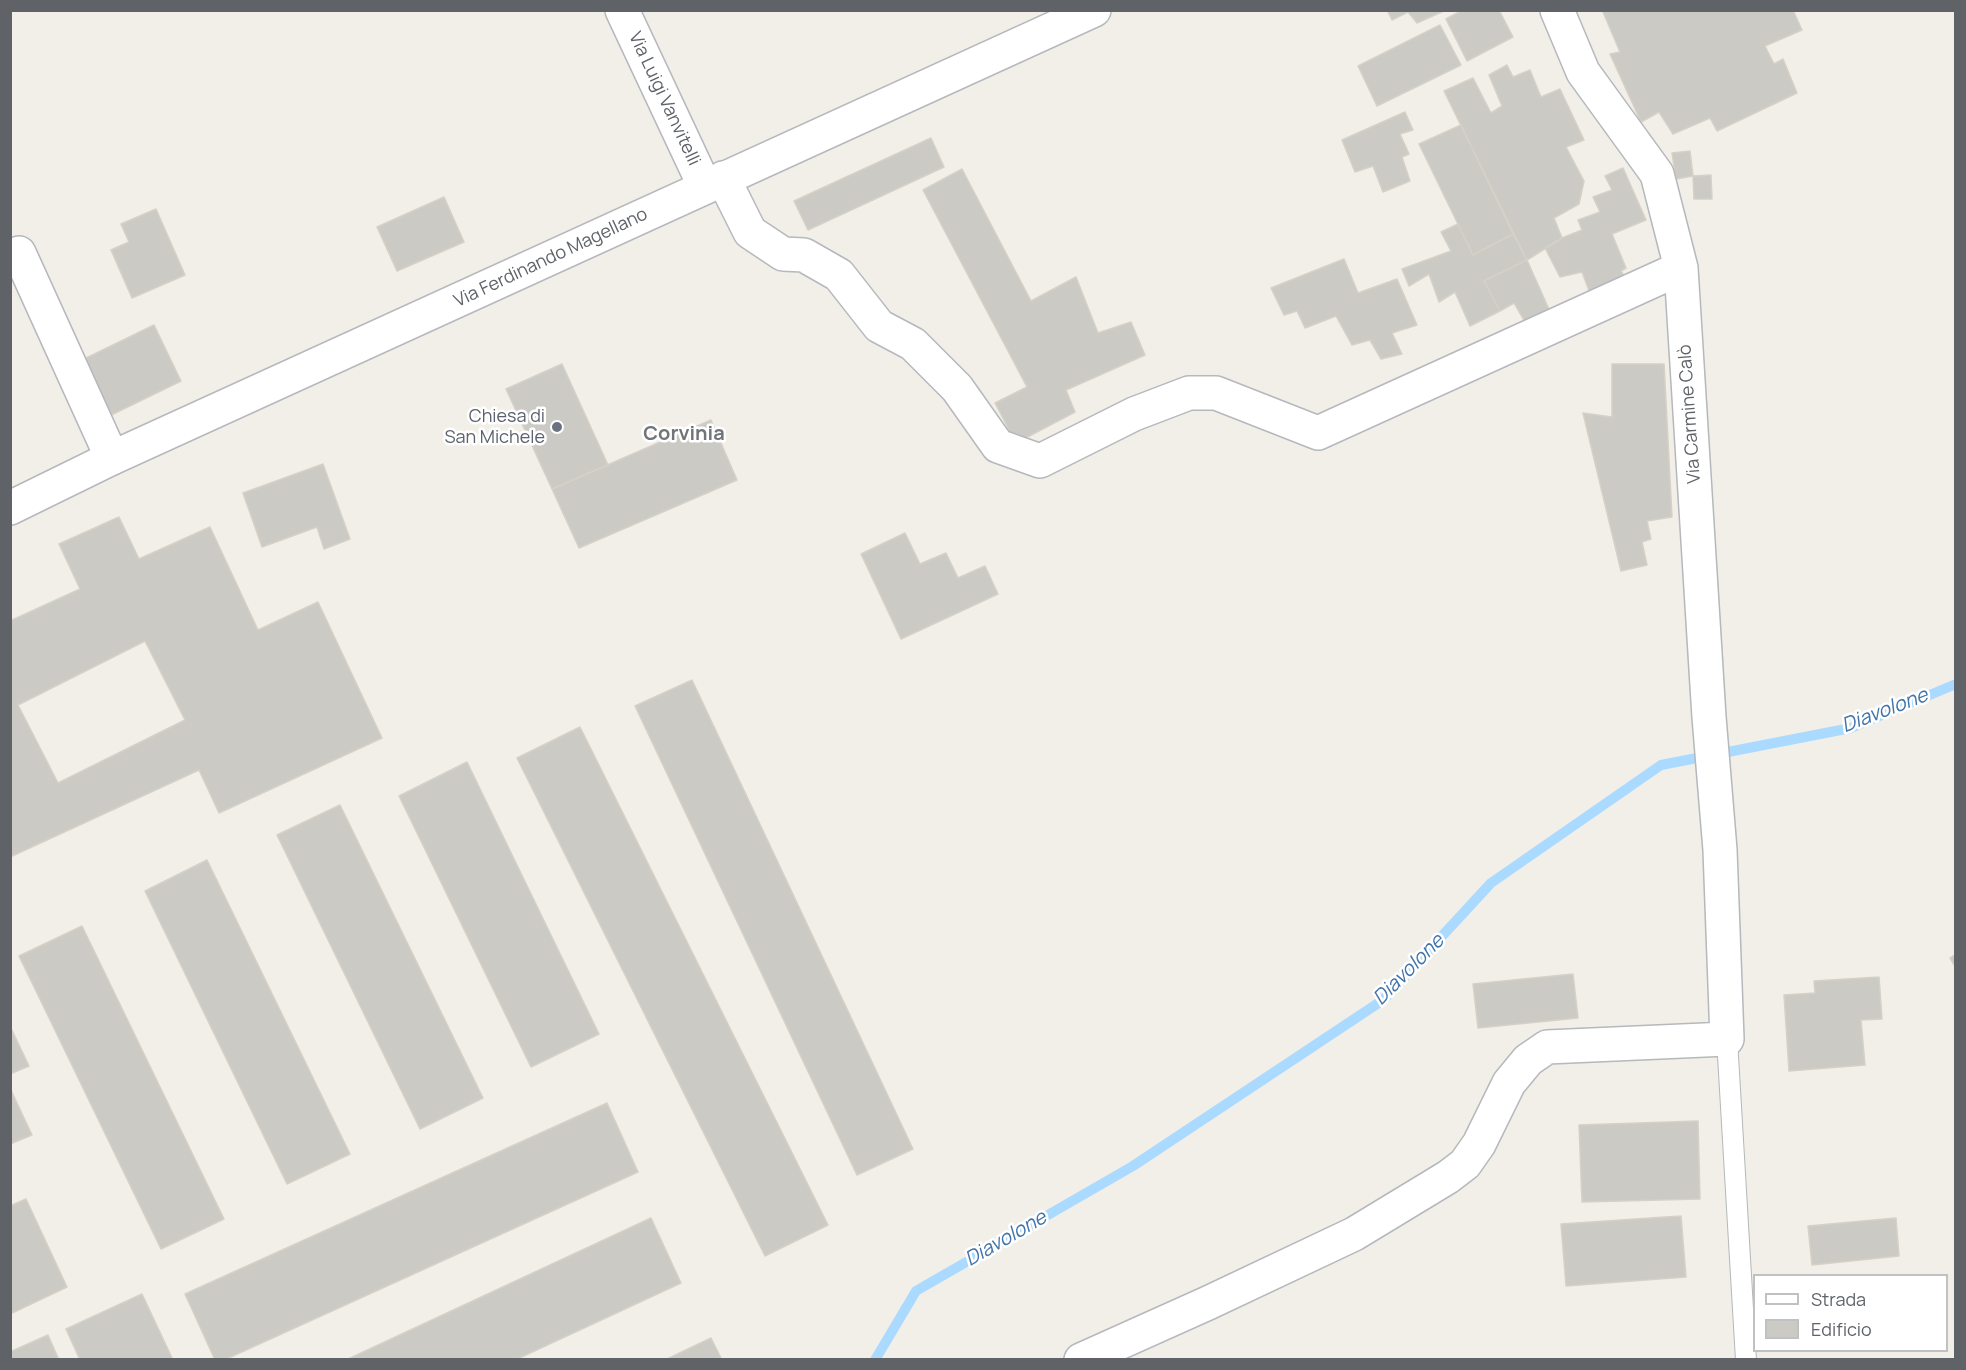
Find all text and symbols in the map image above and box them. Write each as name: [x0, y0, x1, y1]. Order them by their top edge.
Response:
street label: Via Luigi Vanvitelli: [624, 29, 704, 169]
street label: Via Ferdinando Magellano: [451, 204, 651, 312]
street label: Via Carmine Calò: [1674, 344, 1706, 484]
place label: Chiesa di San Michele: [444, 406, 545, 448]
marker: Chiesa di San Michele: [550, 420, 564, 434]
district label: Corvinia: [643, 422, 725, 446]
water label: Diavolone: [1839, 684, 1931, 738]
water label: Diavolone: [1369, 930, 1449, 1010]
water label: Diavolone: [961, 1206, 1051, 1272]
legend: [1753, 1274, 1948, 1352]
text: Strada: [1811, 1287, 1866, 1311]
text: Edificio: [1811, 1317, 1872, 1341]

